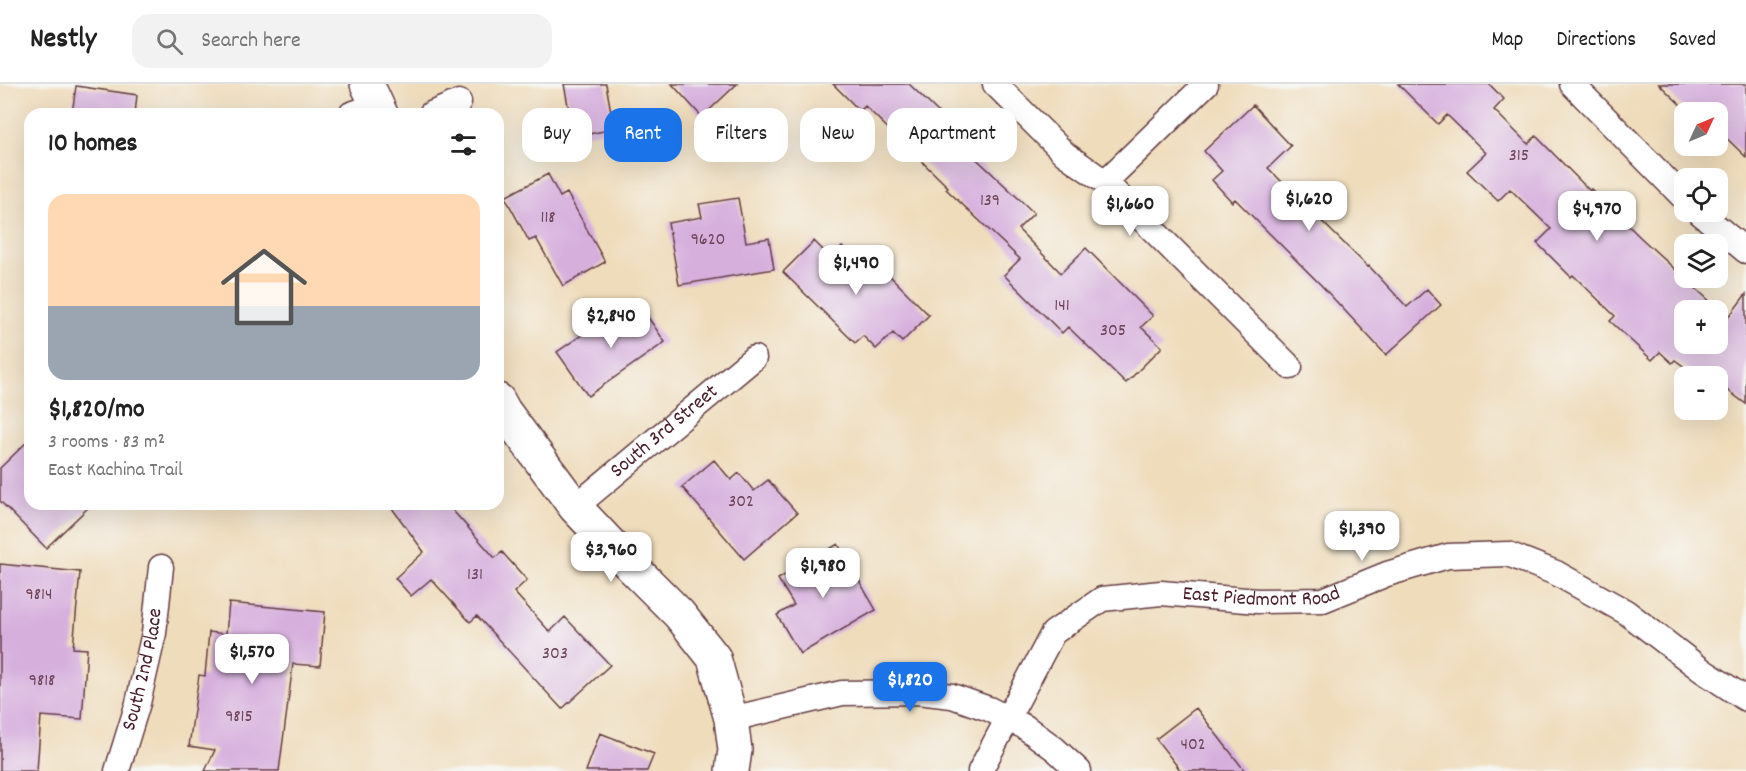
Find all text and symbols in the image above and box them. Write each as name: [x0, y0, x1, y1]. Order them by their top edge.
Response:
search box: [132, 14, 552, 68]
text: Nestly: [30, 21, 96, 61]
icon: search: [153, 25, 186, 58]
text: Search here: [201, 26, 301, 57]
text: Map: [1492, 26, 1523, 56]
text: Directions: [1556, 26, 1636, 56]
text: Saved: [1669, 26, 1716, 56]
north arrow: [1674, 102, 1728, 156]
map controls: [1674, 102, 1728, 420]
chip: Buy: [522, 108, 592, 162]
chip: Rent: [604, 108, 682, 162]
chip: Filters: [694, 108, 788, 162]
chip: New: [800, 108, 875, 162]
chip: Apartment: [887, 108, 1017, 162]
text: 10 homes: [48, 126, 138, 163]
icon: filters: [447, 128, 480, 161]
house number: 315: [1509, 144, 1529, 169]
button: locate: [1674, 168, 1728, 222]
pin: $1,620: [1260, 181, 1358, 232]
pin: $1,660: [1081, 186, 1179, 237]
text: $1,620: [1285, 186, 1333, 214]
house number: 139: [980, 189, 1000, 214]
text: $1,660: [1106, 191, 1154, 219]
pin: $4,970: [1548, 191, 1646, 242]
text: $4,970: [1572, 196, 1622, 224]
house number: 118: [540, 206, 556, 231]
house number: 9620: [691, 228, 725, 253]
icon: home: [210, 233, 318, 341]
button: layers: [1674, 234, 1728, 288]
pin: $1,490: [807, 245, 905, 296]
text: $1,490: [833, 250, 879, 278]
house number: 141: [1054, 294, 1070, 319]
pin: $2,840: [562, 298, 660, 349]
button: +: [1674, 300, 1728, 354]
text: $2,840: [586, 303, 636, 331]
house number: 305: [1100, 319, 1126, 344]
button: −: [1674, 366, 1728, 420]
street label: South 3rd Street: [604, 378, 726, 486]
text: $1,820/mo: [48, 392, 145, 429]
text: 3 rooms · 83 m²: [48, 429, 165, 457]
text: East Kachina Trail: [48, 457, 183, 485]
house number: 302: [728, 490, 754, 515]
pin: $1,390: [1313, 511, 1411, 562]
text: $1,390: [1338, 516, 1386, 544]
pin: $3,960: [562, 532, 660, 583]
text: $3,960: [585, 537, 637, 565]
pin: $1,980: [774, 548, 872, 599]
text: $1,980: [800, 553, 846, 581]
house number: 131: [467, 563, 483, 588]
street label: East Piedmont Road: [1181, 579, 1345, 616]
house number: 9814: [26, 583, 52, 608]
street label: South 2nd Place: [115, 607, 172, 735]
pin: $1,570: [203, 634, 301, 685]
text: $1,570: [229, 639, 275, 667]
house number: 303: [542, 642, 568, 667]
pin: $1,820: [861, 662, 959, 713]
text: $1,820: [887, 667, 933, 695]
house number: 9818: [29, 669, 55, 694]
house number: 9815: [225, 705, 253, 730]
house number: 402: [1180, 733, 1206, 758]

